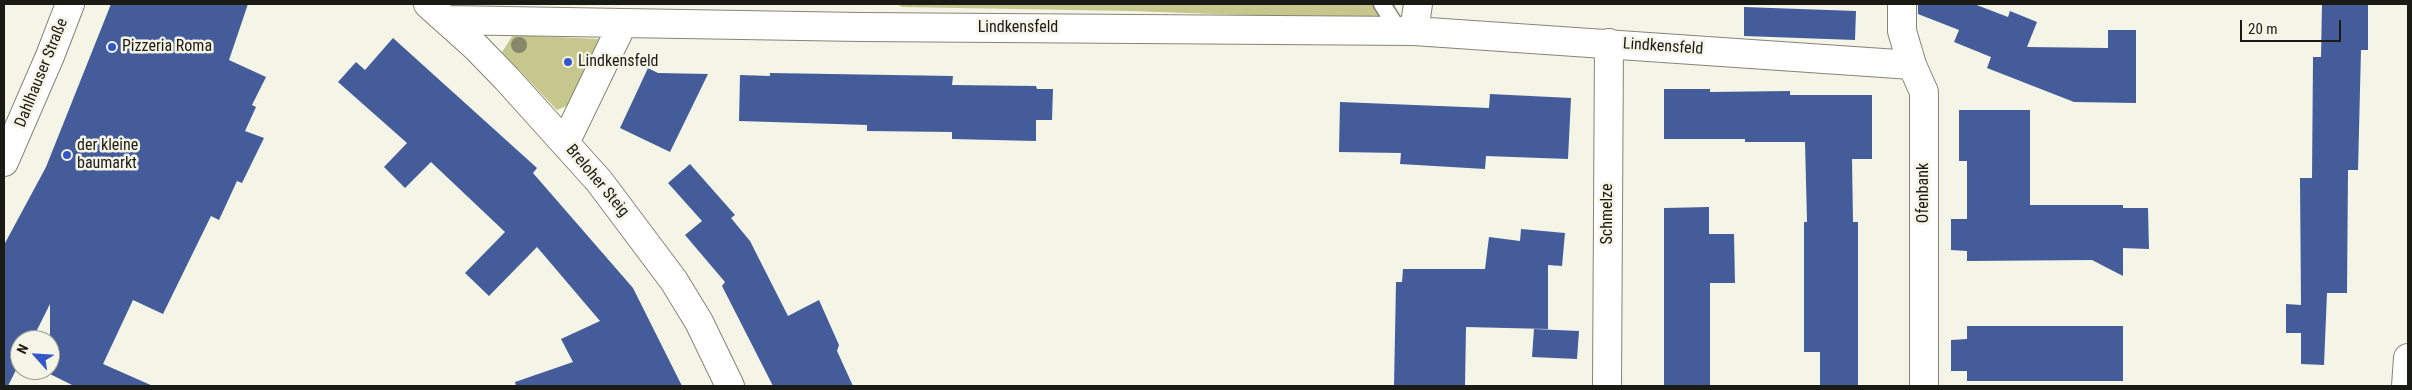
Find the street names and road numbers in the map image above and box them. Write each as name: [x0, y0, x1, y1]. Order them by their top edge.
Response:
street label: Dahlhauser Straße: [11, 16, 73, 130]
street label: Lindkensfeld: [978, 18, 1058, 38]
street label: Lindkensfeld: [1622, 35, 1704, 59]
street label: Breloher Steig: [561, 141, 633, 221]
street label: Ofenbank: [1914, 163, 1934, 223]
street label: Schmelze: [1598, 183, 1618, 245]

